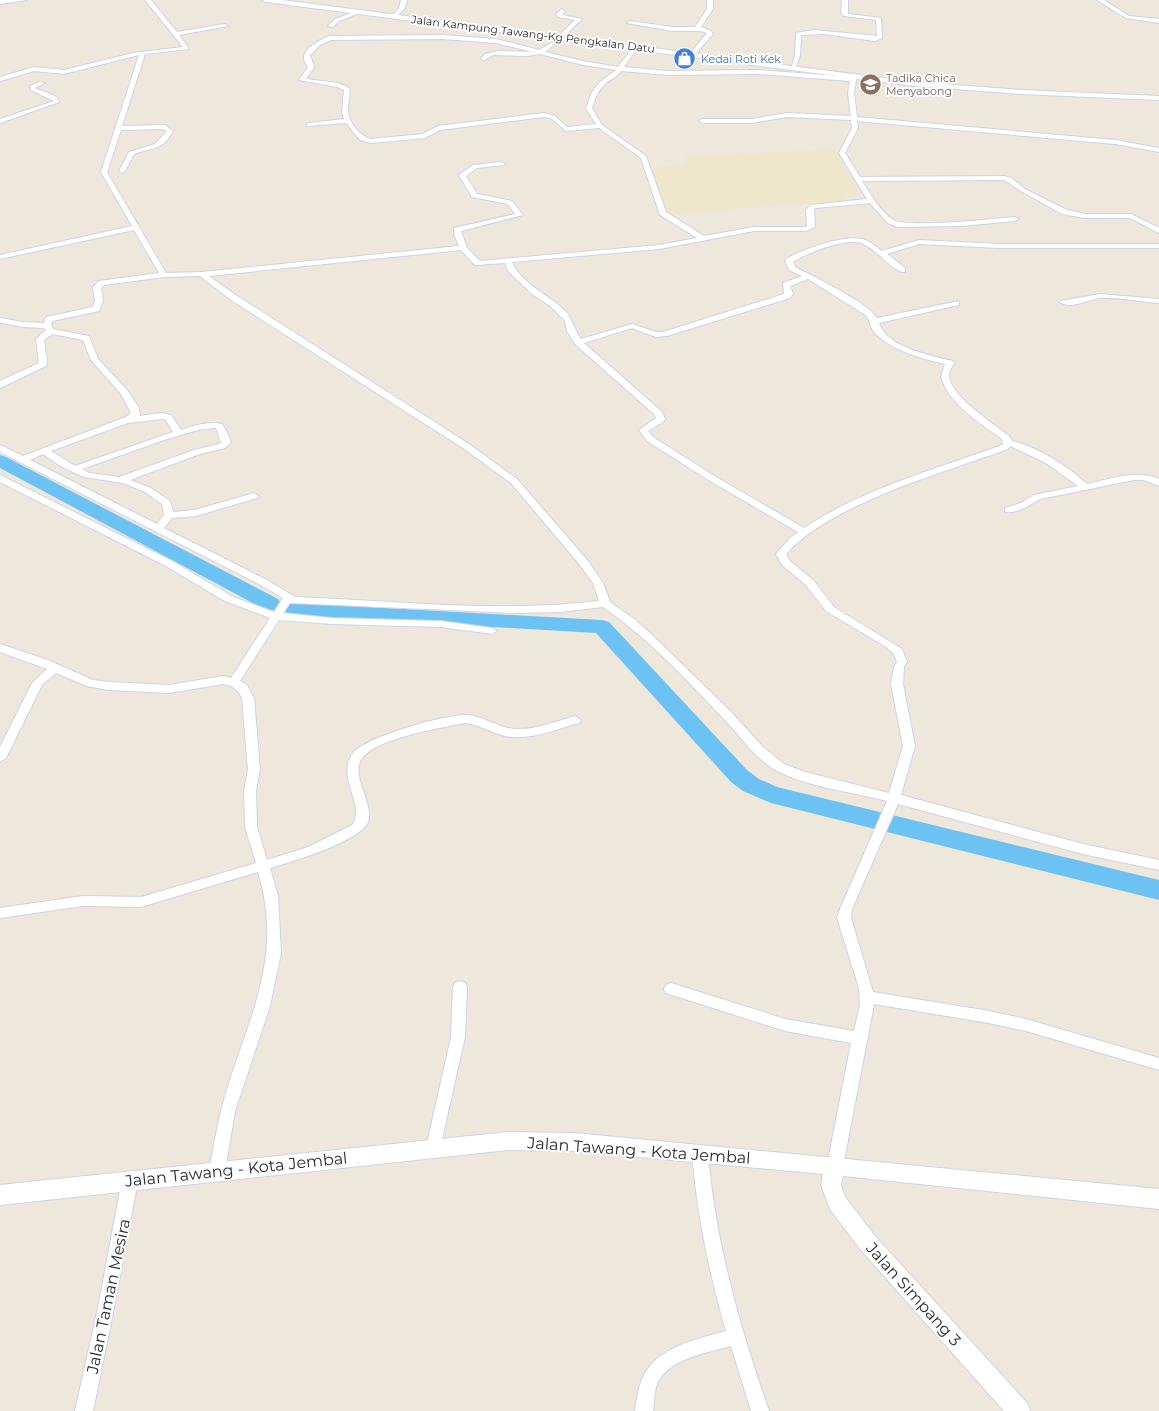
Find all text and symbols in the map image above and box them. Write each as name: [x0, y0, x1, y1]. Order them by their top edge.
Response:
street label: Jalan Kampung Tawang-Kg Pengkalan Datu: [409, 12, 656, 56]
shop icon: Kedai Roti Kek: [673, 47, 697, 71]
place label: Kedai Roti Kek: [701, 52, 781, 66]
place label: Tadika Chica Menyabong: [886, 71, 956, 98]
school or university icon: Tadika Chica Menyabong: [858, 72, 882, 96]
street label: Jalan Tawang - Kota Jembal: [526, 1133, 751, 1168]
street label: Jalan Tawang - Kota Jembal: [123, 1148, 348, 1191]
street label: Jalan Taman Mesira: [83, 1217, 134, 1376]
street label: Jalan Simpang 3: [862, 1238, 965, 1350]

